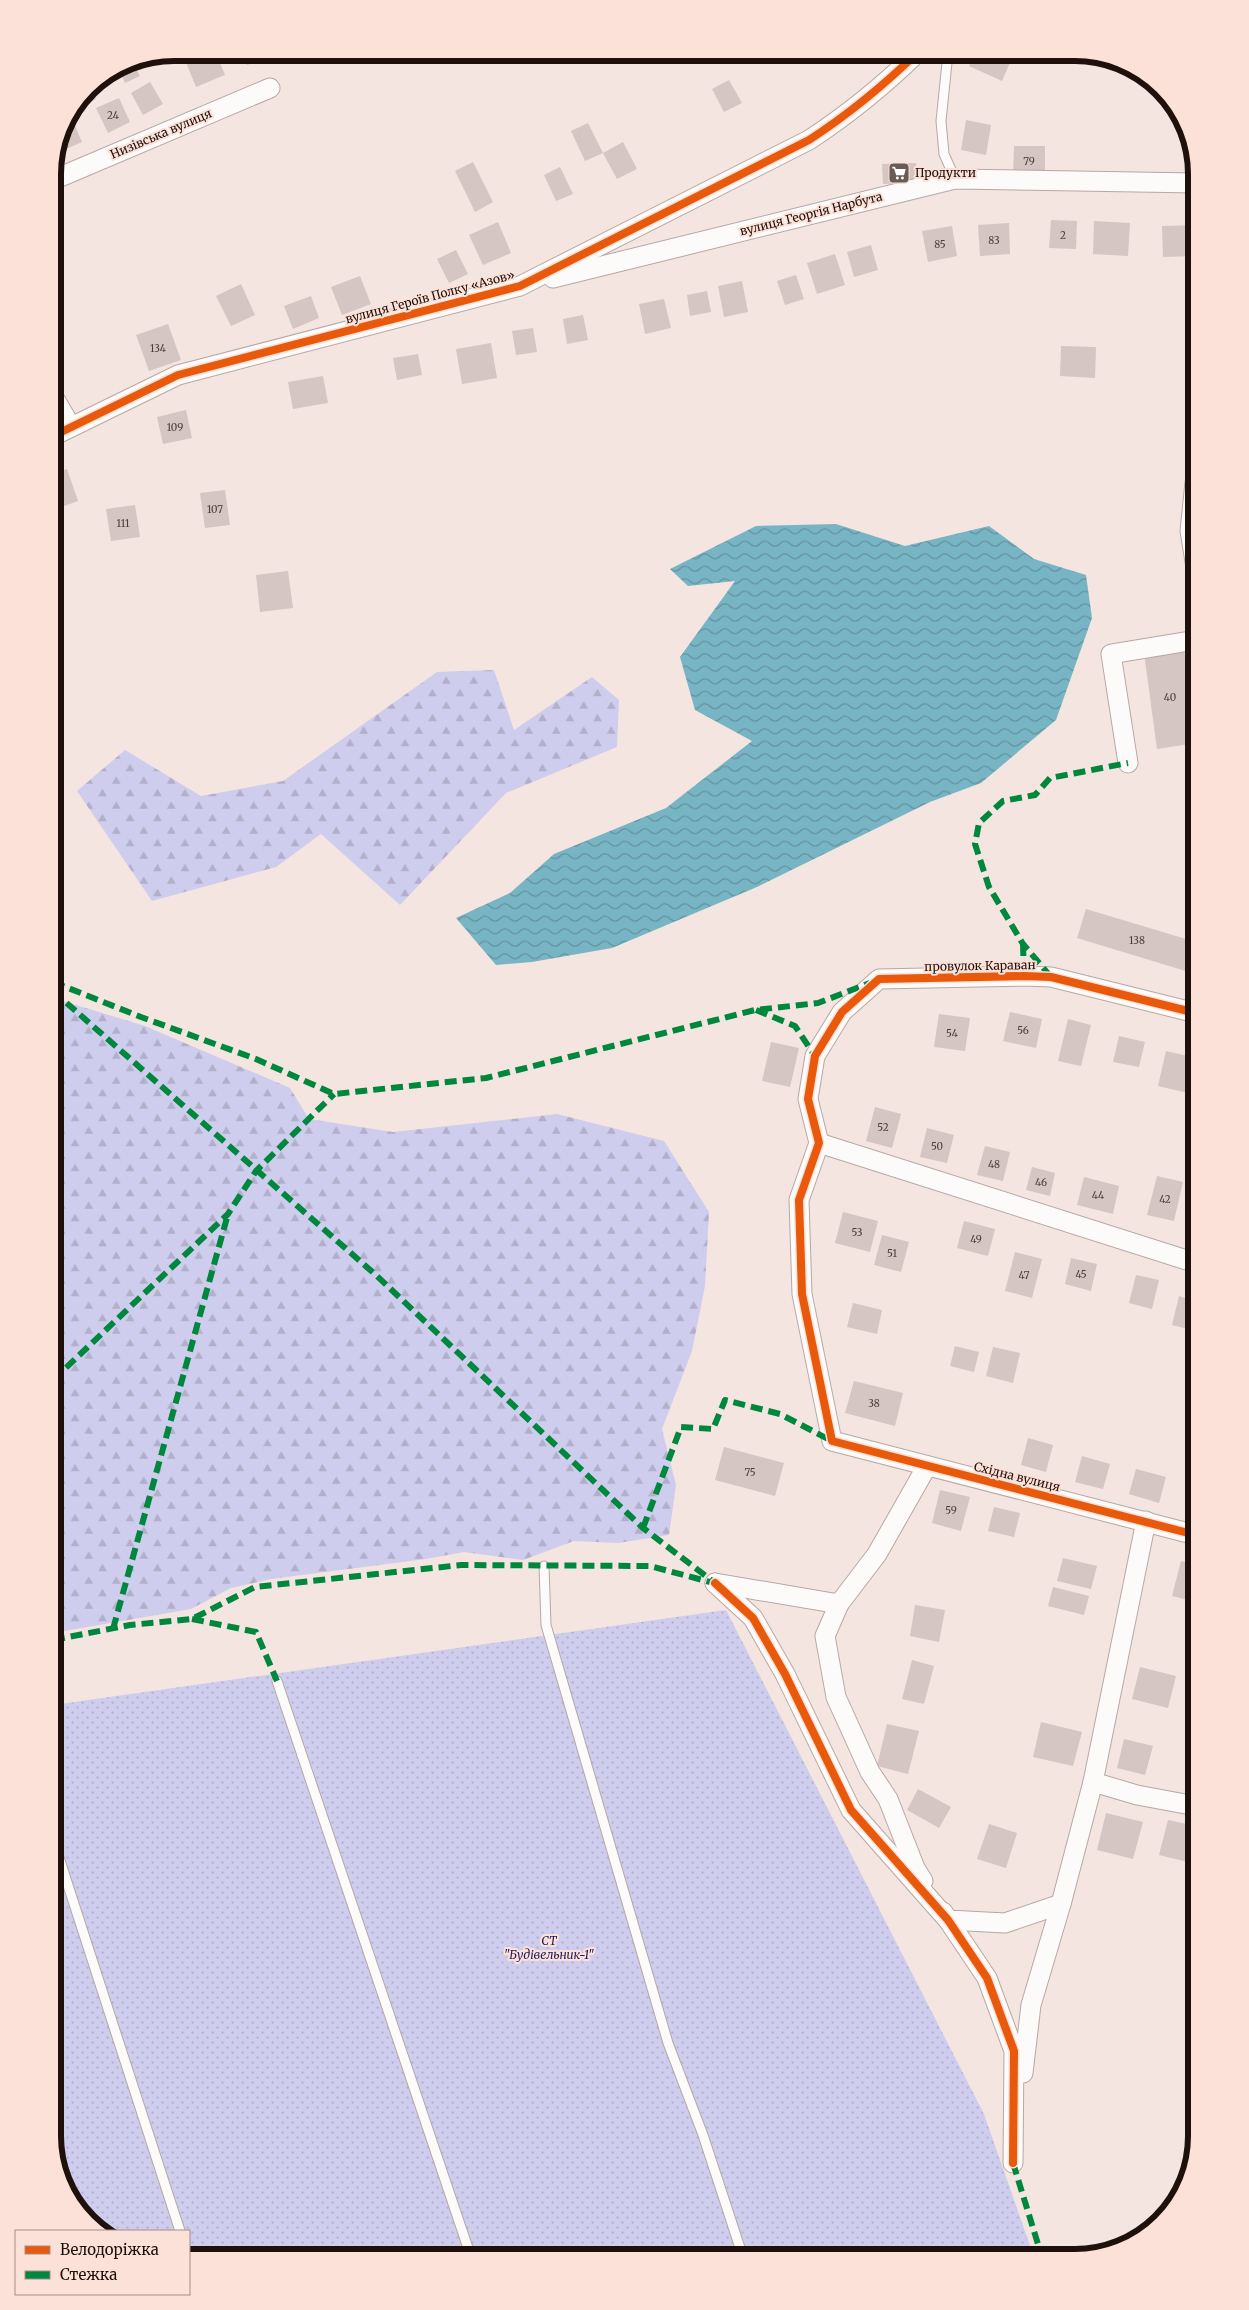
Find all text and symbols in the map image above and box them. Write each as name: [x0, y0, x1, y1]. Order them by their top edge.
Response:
street label: Низівська вулиця: [108, 105, 214, 162]
house number: 24: [107, 109, 119, 122]
house number: 79: [1023, 155, 1035, 168]
supermarket icon: Продукти: [887, 161, 911, 185]
place label: Продукти: [915, 165, 976, 180]
street label: вулиця Георгія Нарбута: [738, 188, 884, 239]
house number: 2: [1060, 229, 1066, 242]
house number: 83: [988, 234, 1000, 247]
house number: 85: [934, 238, 946, 251]
street label: вулиця Героїв Полку «Азов»: [344, 267, 516, 326]
house number: 134: [150, 342, 166, 355]
house number: 109: [167, 421, 183, 434]
house number: 107: [207, 503, 223, 516]
house number: 111: [117, 517, 130, 530]
house number: 40: [1164, 691, 1176, 704]
house number: 138: [1129, 934, 1145, 947]
street label: провулок Караван: [924, 957, 1036, 974]
house number: 56: [1017, 1024, 1029, 1037]
house number: 54: [946, 1027, 958, 1040]
house number: 52: [877, 1121, 889, 1134]
house number: 50: [931, 1140, 943, 1153]
house number: 48: [988, 1158, 1000, 1171]
house number: 46: [1035, 1176, 1047, 1189]
house number: 44: [1092, 1189, 1104, 1202]
house number: 42: [1159, 1193, 1171, 1206]
house number: 53: [851, 1226, 863, 1239]
house number: 49: [970, 1233, 982, 1246]
house number: 51: [887, 1247, 897, 1260]
house number: 45: [1075, 1268, 1087, 1281]
house number: 47: [1019, 1269, 1030, 1282]
house number: 38: [868, 1397, 880, 1410]
street label: Східна вулиця: [972, 1459, 1062, 1494]
house number: 75: [744, 1466, 756, 1479]
house number: 59: [945, 1504, 957, 1517]
park label: СТ "Будівельник-1": [504, 1933, 594, 1962]
legend: [15, 2230, 190, 2295]
text: Велодоріжка: [60, 2240, 159, 2259]
text: Стежка: [60, 2265, 117, 2284]

